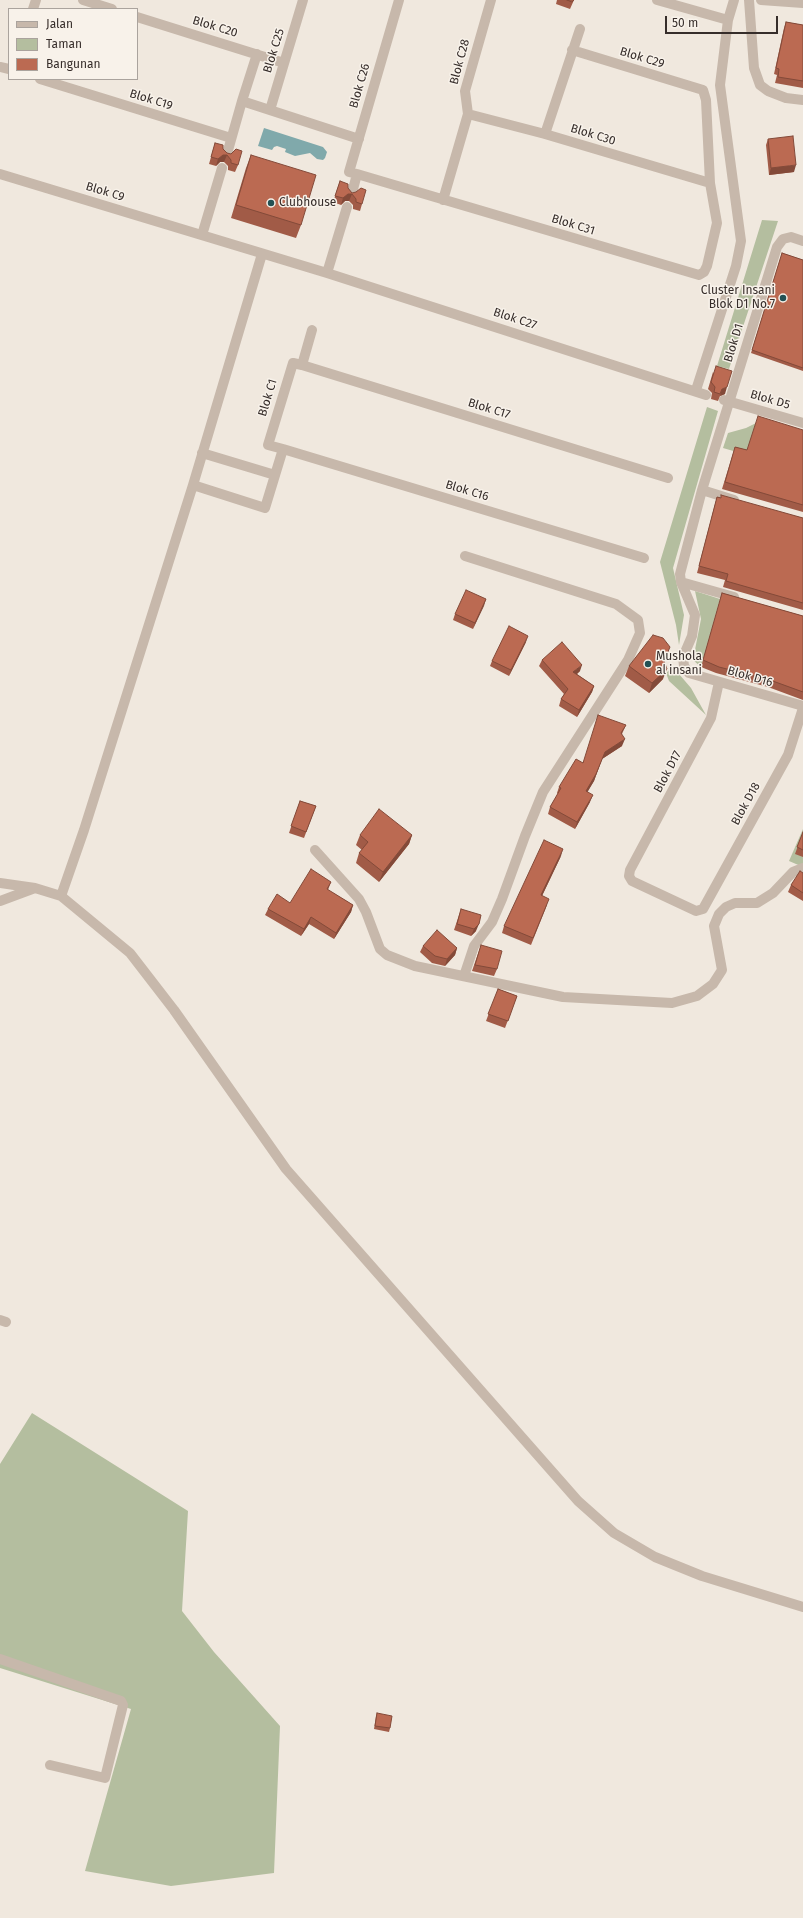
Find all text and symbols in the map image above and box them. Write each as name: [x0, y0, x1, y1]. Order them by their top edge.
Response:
legend: [8, 8, 138, 80]
scale bar: [667, 8, 780, 34]
street label: Blok C20: [191, 13, 239, 41]
text: 50 m: [672, 16, 698, 30]
text: Jalan: [46, 17, 73, 31]
street label: Blok C25: [260, 27, 288, 75]
text: Taman: [46, 37, 82, 51]
street label: Blok C28: [447, 38, 473, 86]
street label: Blok C29: [618, 44, 666, 72]
text: Bangunan: [46, 57, 101, 71]
street label: Blok C26: [347, 62, 373, 110]
street label: Blok C19: [128, 87, 174, 113]
street label: Blok C30: [569, 121, 617, 149]
street label: Blok C9: [84, 179, 126, 205]
place label: Clubhouse: [279, 196, 336, 210]
marker: Clubhouse: [266, 198, 276, 208]
street label: Blok C31: [550, 212, 596, 238]
place label: Cluster Insani Blok D1 No.7: [701, 284, 775, 312]
marker: Cluster Insani Blok D1 No.7: [778, 293, 788, 303]
street label: Blok C27: [491, 305, 539, 333]
street label: Blok D1: [721, 322, 747, 364]
street label: Blok C1: [256, 378, 280, 418]
street label: Blok D5: [748, 387, 792, 413]
street label: Blok C17: [466, 396, 512, 422]
street label: Blok C16: [443, 478, 491, 504]
place label: Mushola al insani: [656, 650, 702, 678]
marker: Mushola al insani: [643, 659, 653, 669]
street label: Blok D16: [726, 664, 774, 690]
street label: Blok D17: [651, 749, 685, 795]
street label: Blok D18: [728, 780, 764, 828]

